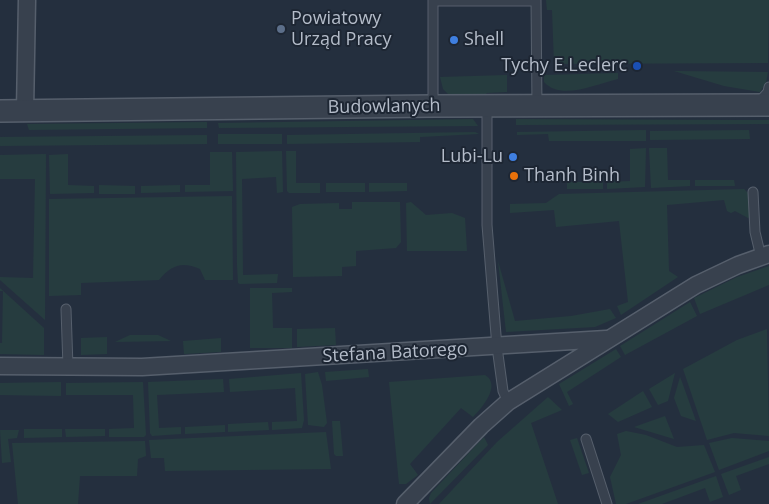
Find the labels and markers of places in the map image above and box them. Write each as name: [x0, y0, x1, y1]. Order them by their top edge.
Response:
place label: Powiatowy Urząd Pracy: [291, 8, 391, 50]
marker: Powiatowy Urząd Pracy: [275, 23, 287, 35]
place label: Shell: [464, 29, 504, 51]
marker: Shell: [448, 34, 460, 46]
place label: Tychy E.Leclerc: [501, 55, 627, 77]
marker: Tychy E.Leclerc: [631, 60, 643, 72]
place label: Lubi-Lu: [441, 146, 503, 168]
marker: Lubi-Lu: [507, 151, 519, 163]
place label: Thanh Binh: [524, 165, 620, 187]
marker: Thanh Binh: [508, 170, 520, 182]

